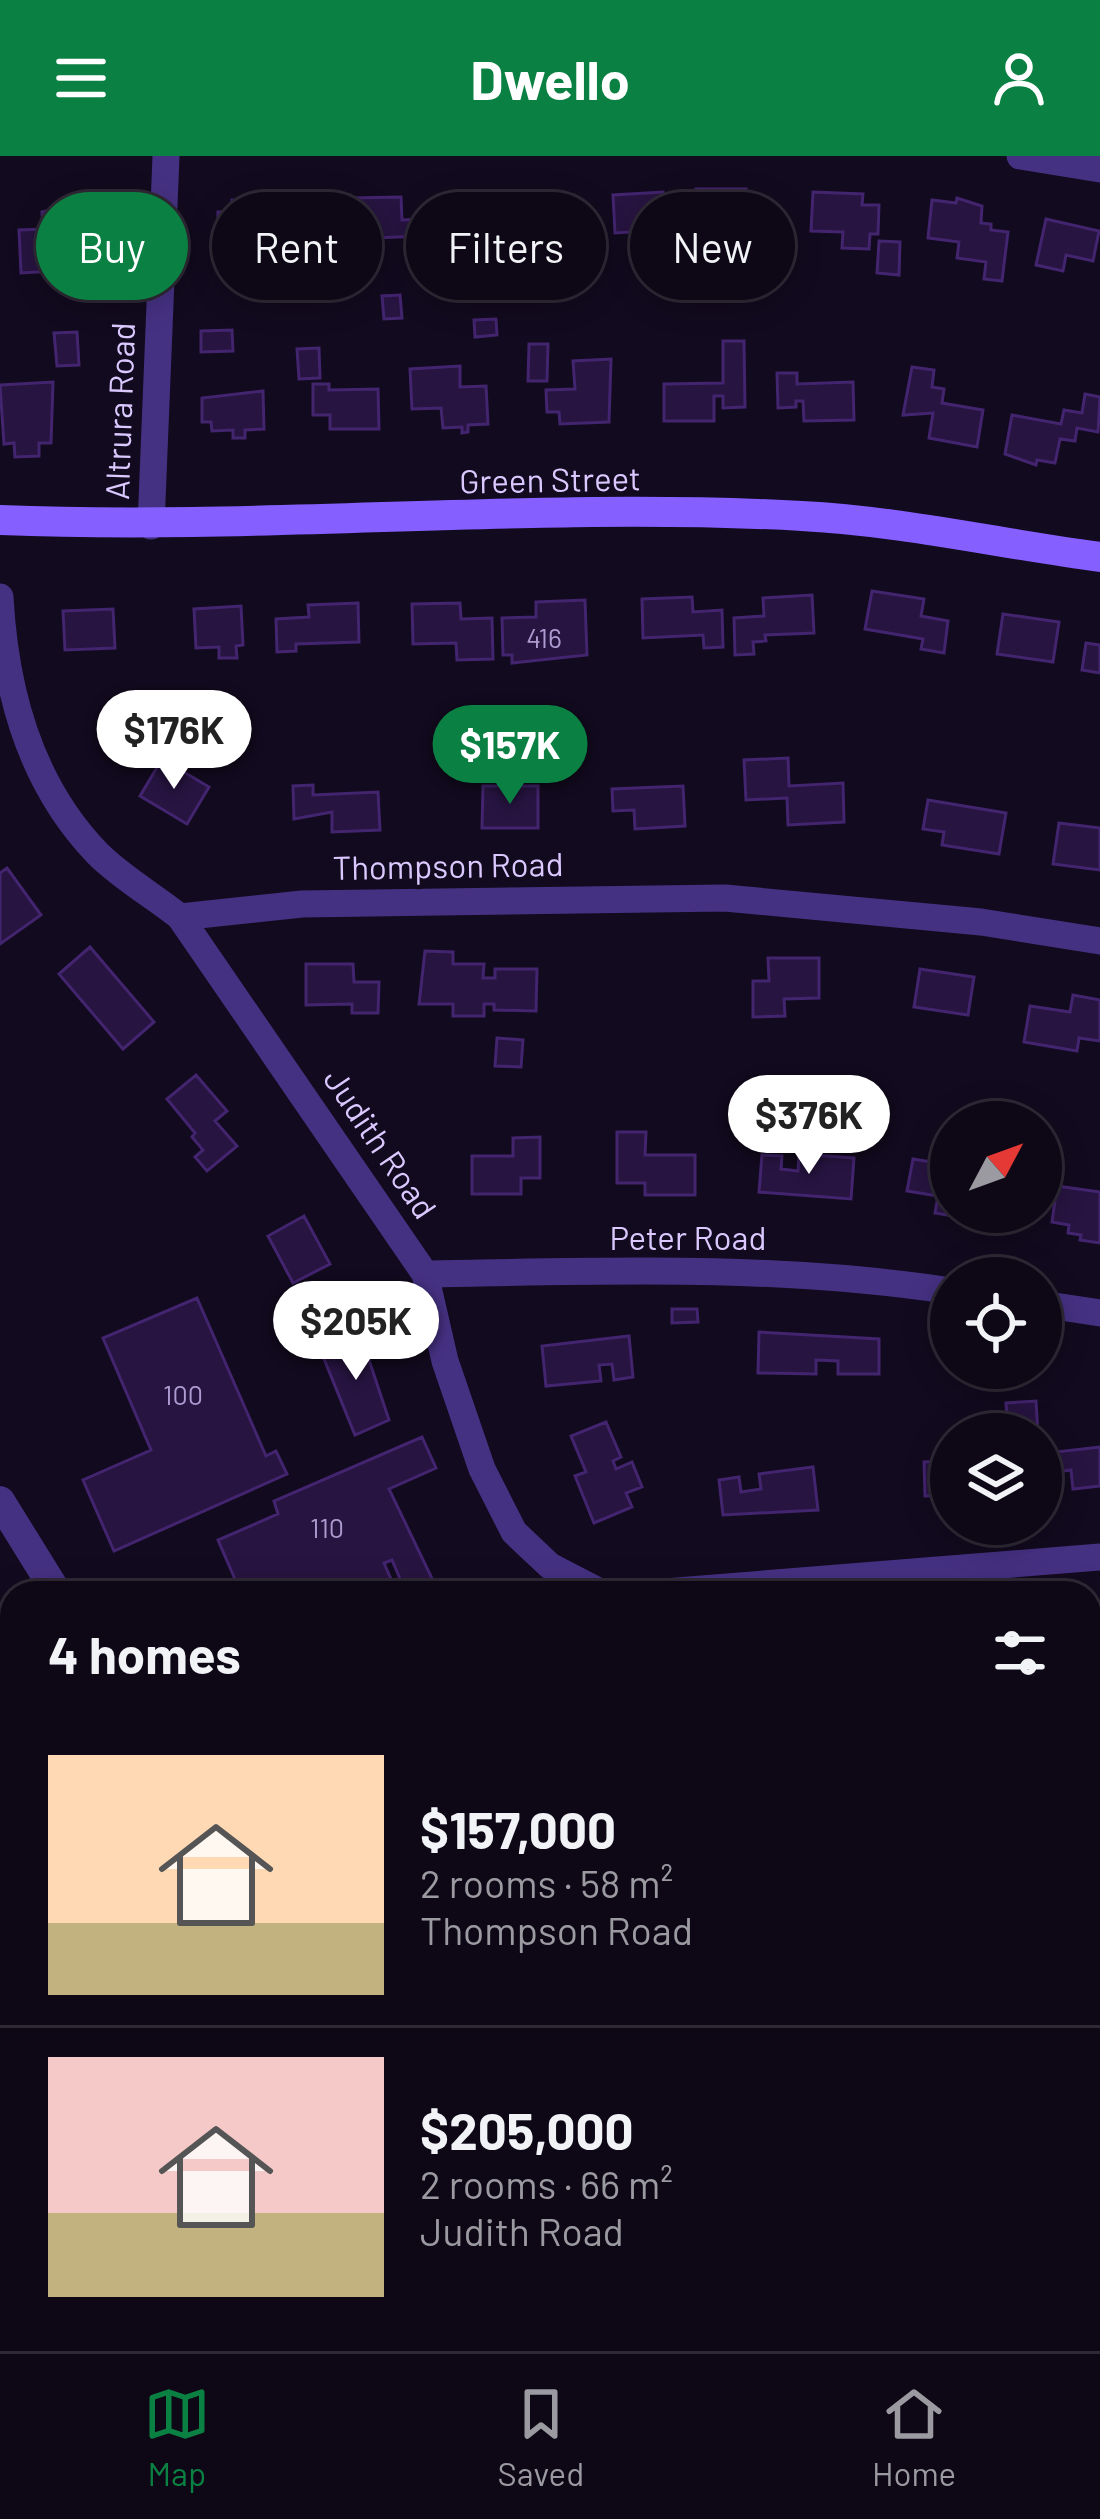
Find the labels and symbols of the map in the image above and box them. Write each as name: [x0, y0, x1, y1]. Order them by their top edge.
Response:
street label: Altrura Road: [96, 321, 142, 501]
street label: Green Street: [459, 457, 641, 501]
house number: 416: [526, 621, 562, 653]
pin: $176K: [90, 690, 258, 792]
pin: $157K: [426, 705, 594, 807]
street label: Thompson Road: [332, 843, 564, 887]
street label: Judith Road: [316, 1060, 446, 1226]
pin: $376K: [725, 1075, 893, 1177]
north arrow: [930, 1101, 1062, 1233]
street label: Peter Road: [610, 1217, 766, 1257]
pin: $205K: [272, 1281, 440, 1383]
house number: 100: [163, 1378, 203, 1410]
house number: 110: [310, 1511, 344, 1543]

